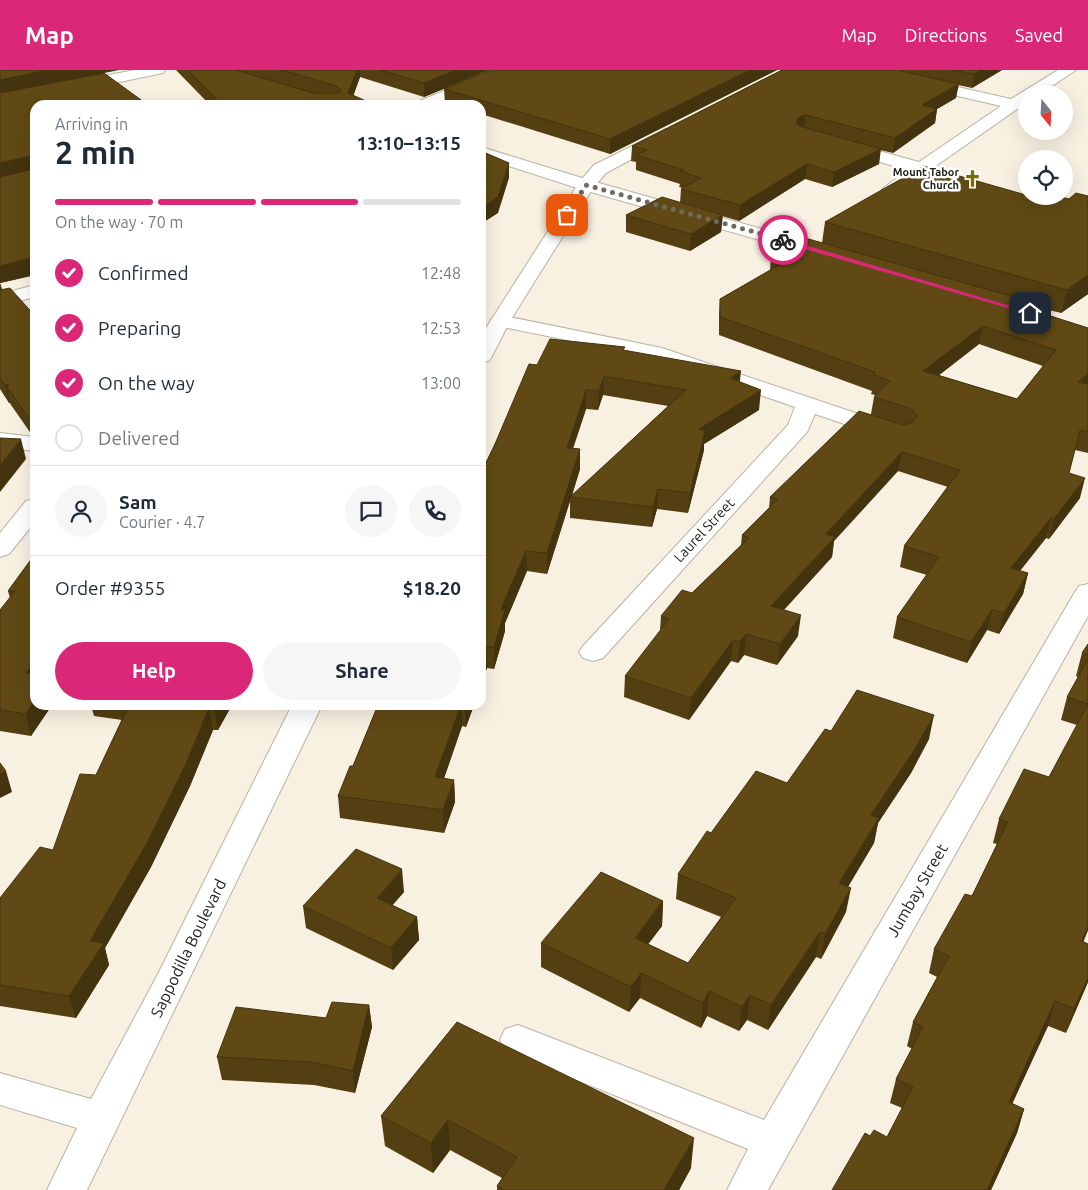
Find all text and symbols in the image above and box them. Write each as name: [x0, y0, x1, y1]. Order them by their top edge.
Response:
text: Map: [25, 22, 74, 49]
text: Map: [841, 25, 877, 45]
text: Directions: [905, 25, 987, 45]
text: Saved: [1015, 25, 1063, 45]
north arrow: [1018, 85, 1072, 140]
map controls: [1018, 85, 1073, 205]
text: Arriving in: [55, 115, 128, 133]
text: 13:10–13:15: [356, 132, 461, 154]
text: 2 min: [55, 134, 136, 170]
button: locate: [1018, 150, 1073, 205]
place label: Mount Tabor Church: [893, 166, 959, 191]
church icon: Mount Tabor Church: [963, 168, 983, 188]
pin: [546, 194, 588, 236]
icon: bag: [553, 201, 581, 229]
text: On the way · 70 m: [55, 213, 183, 231]
courier: [758, 215, 808, 265]
icon: bike: [769, 226, 797, 254]
icon: check: [55, 259, 83, 287]
text: Confirmed: [98, 262, 189, 284]
text: 12:48: [421, 264, 461, 282]
pin: [1009, 292, 1051, 334]
icon: home: [1016, 299, 1044, 327]
icon: check: [55, 314, 83, 342]
text: Preparing: [98, 317, 182, 339]
text: 12:53: [421, 319, 461, 337]
icon: check: [55, 369, 83, 397]
text: On the way: [98, 372, 195, 394]
text: 13:00: [421, 374, 461, 392]
text: Delivered: [98, 427, 180, 449]
button: person: [55, 485, 107, 537]
button: chat: [345, 485, 397, 537]
button: phone: [409, 485, 461, 537]
text: Sam: [119, 491, 157, 513]
street label: Laurel Street: [670, 494, 738, 565]
text: Courier · 4.7: [119, 513, 205, 531]
text: Order #9355: [55, 577, 165, 599]
text: $18.20: [403, 577, 461, 599]
button: Help: [55, 642, 253, 700]
button: Share: [263, 642, 461, 700]
street label: Jumbay Street: [883, 840, 951, 940]
street label: Sappodilla Boulevard: [147, 876, 229, 1020]

